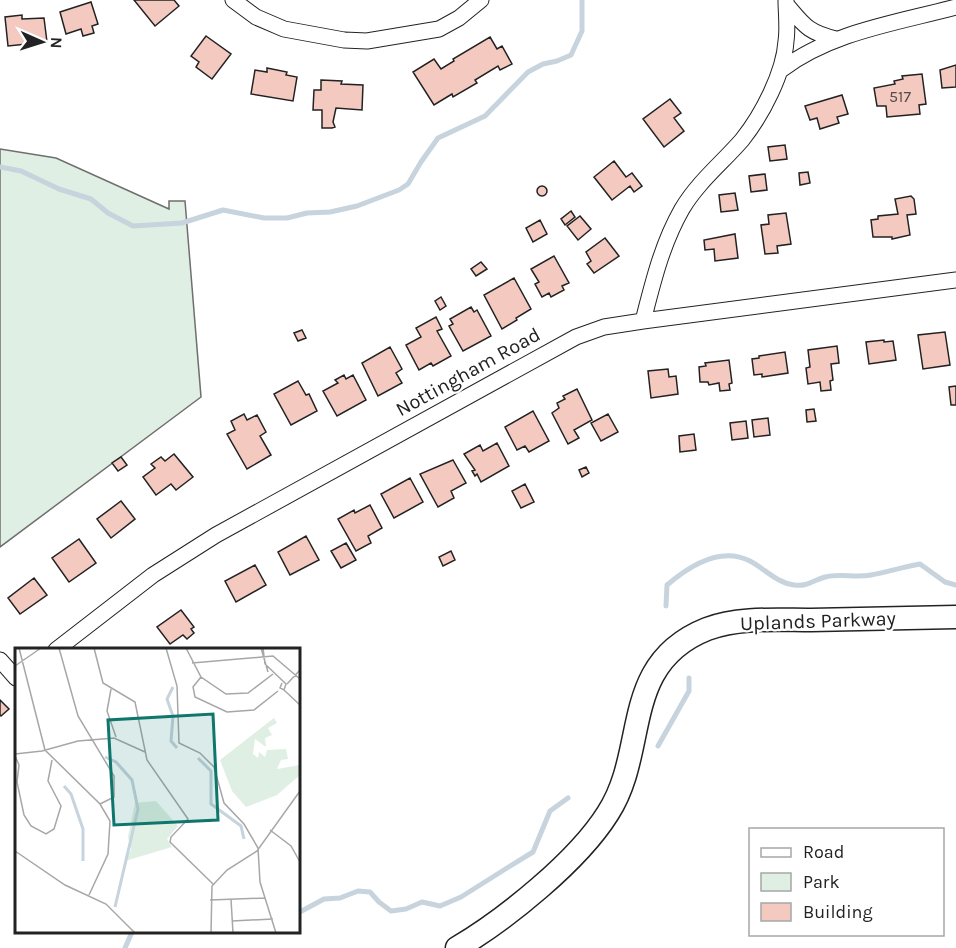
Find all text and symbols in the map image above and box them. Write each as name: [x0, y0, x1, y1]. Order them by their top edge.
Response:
north arrow: [12, 12, 72, 72]
text: N: [47, 37, 66, 49]
house number: 517: [889, 87, 911, 106]
street label: Nottingham Road: [392, 323, 544, 421]
street label: Uplands Parkway: [740, 607, 896, 635]
inset map: [15, 648, 300, 933]
legend: [749, 828, 944, 936]
text: Road: [803, 841, 844, 863]
text: Park: [803, 871, 840, 893]
text: Building: [803, 901, 873, 923]

